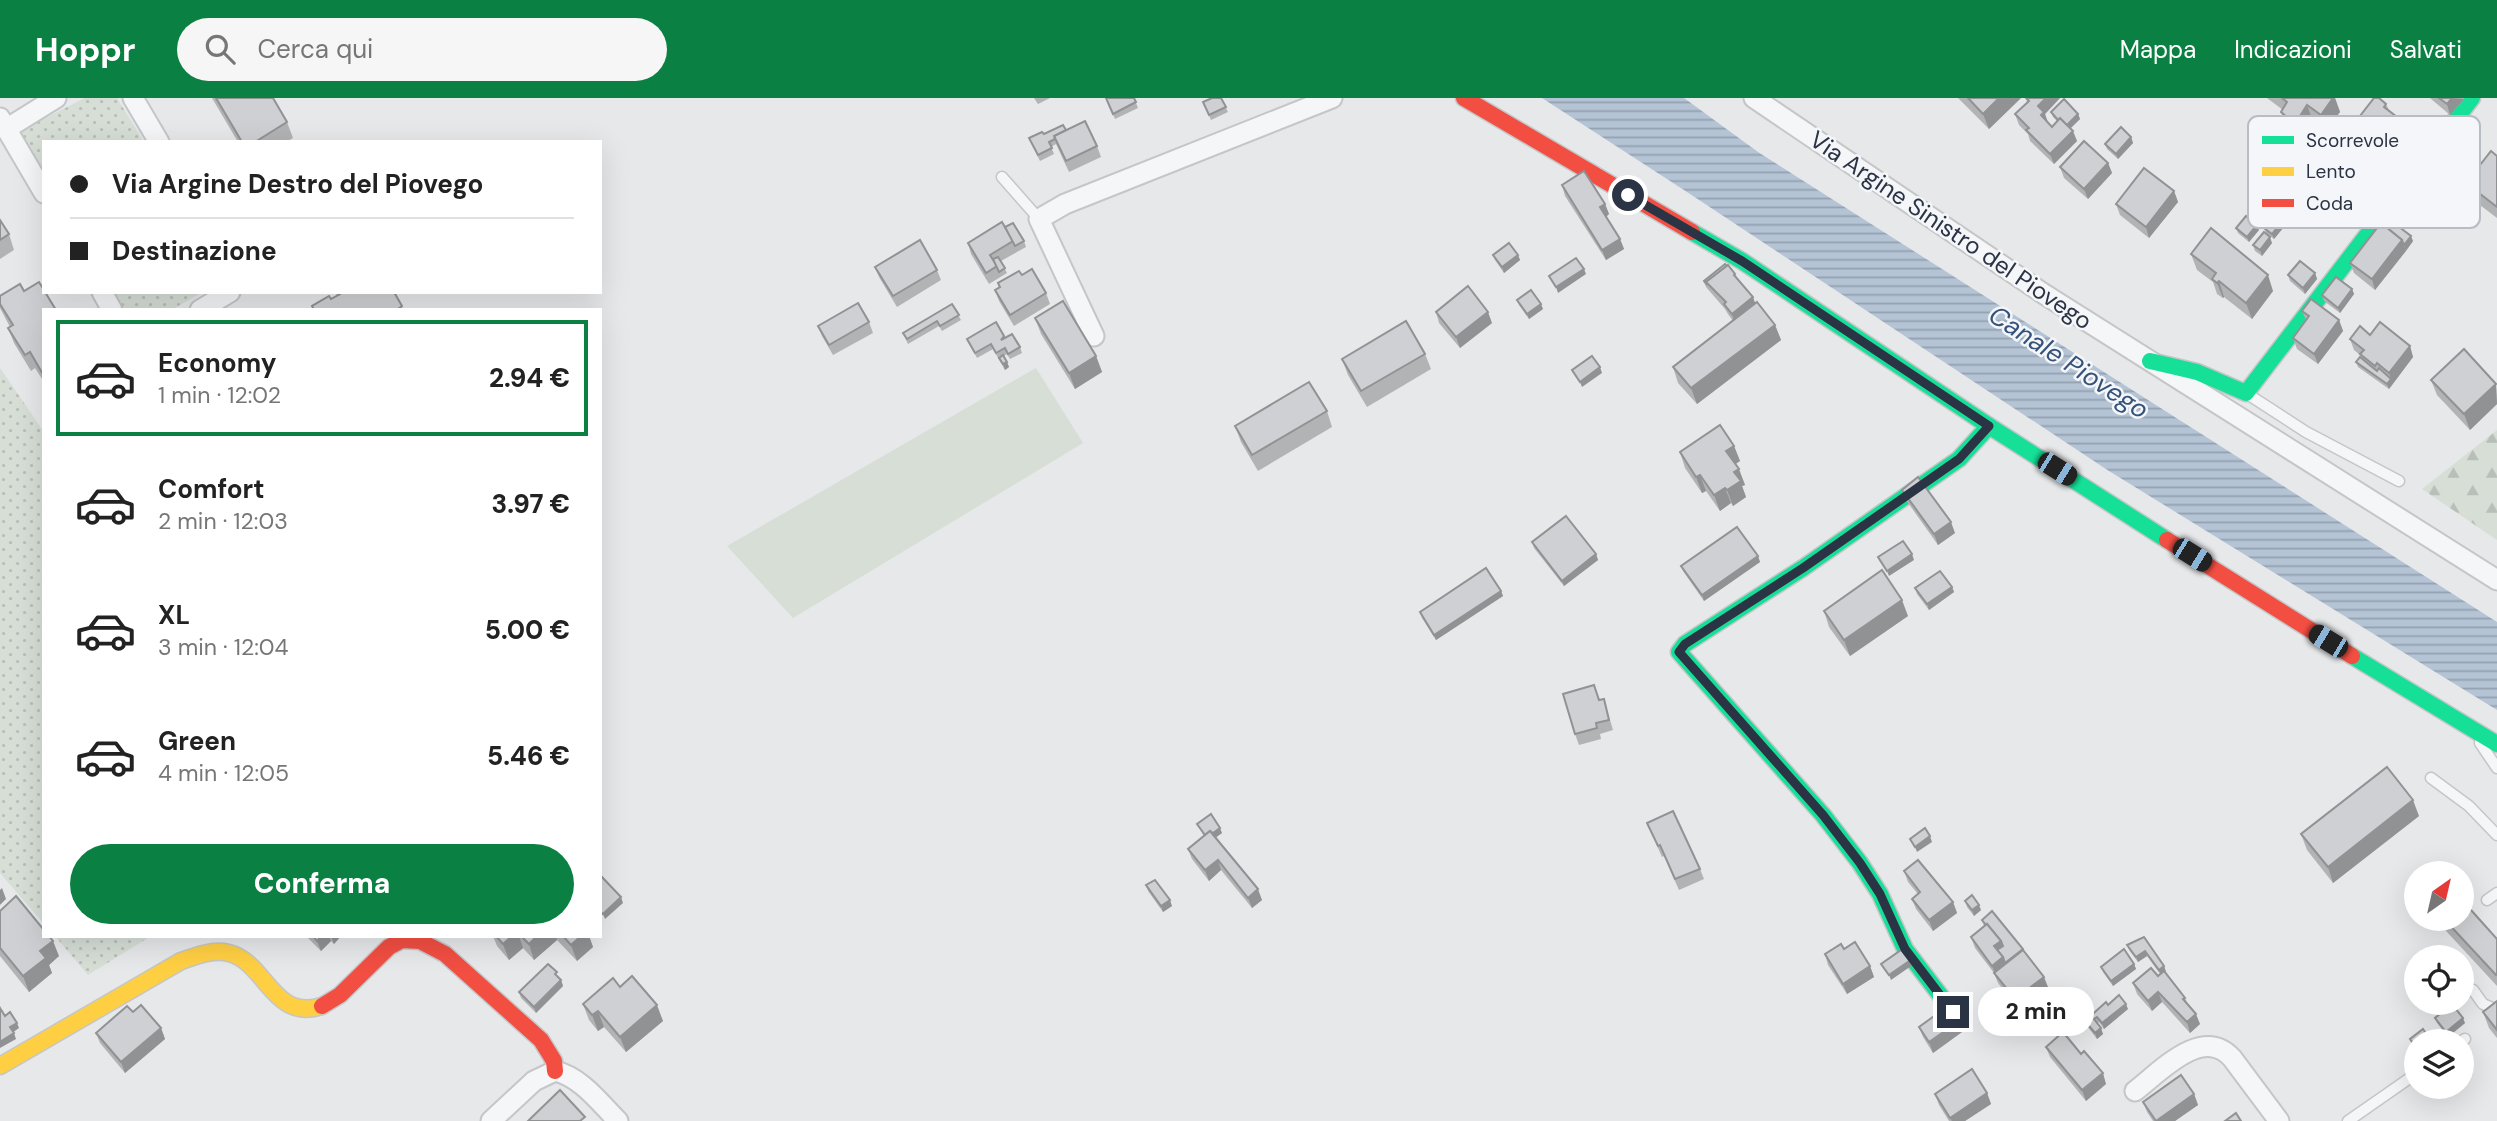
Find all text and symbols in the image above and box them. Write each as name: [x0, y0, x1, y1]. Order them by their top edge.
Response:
search box: [177, 18, 667, 81]
text: Hoppr: [35, 28, 135, 71]
icon: search: [201, 30, 239, 68]
text: Cerca qui: [257, 32, 373, 66]
text: Mappa: [2120, 34, 2196, 65]
text: Indicazioni: [2234, 34, 2352, 65]
text: Salvati: [2390, 34, 2462, 65]
legend: [2248, 116, 2480, 228]
street label: Via Argine Sinistro del Piovego: [1804, 124, 2098, 336]
text: Scorrevole: [2306, 128, 2399, 153]
text: Lento: [2306, 159, 2356, 184]
text: Via Argine Destro del Piovego: [112, 167, 483, 201]
route start: [1612, 179, 1644, 211]
text: Coda: [2306, 191, 2353, 216]
text: Destinazione: [112, 234, 277, 268]
water label: Canale Piovego: [1982, 298, 2156, 426]
text: Economy: [158, 346, 276, 380]
icon: car: [74, 347, 137, 410]
text: 2.94 €: [489, 361, 570, 395]
text: 1 min · 12:02: [158, 380, 281, 410]
car: [2034, 449, 2081, 489]
text: Comfort: [158, 472, 264, 506]
icon: car: [74, 473, 137, 536]
text: 3.97 €: [492, 487, 570, 521]
text: 2 min · 12:03: [158, 506, 288, 536]
car: [2169, 535, 2216, 575]
text: XL: [158, 598, 190, 632]
icon: car: [74, 599, 137, 662]
text: 5.00 €: [485, 613, 570, 647]
car: [2305, 621, 2352, 661]
text: 3 min · 12:04: [158, 632, 288, 662]
text: Green: [158, 724, 236, 758]
icon: car: [74, 725, 137, 788]
text: 5.46 €: [487, 739, 570, 773]
text: 4 min · 12:05: [158, 758, 289, 788]
button: Conferma: [70, 844, 574, 924]
north arrow: [2404, 861, 2474, 931]
map controls: [2404, 861, 2474, 1099]
button: locate: [2404, 945, 2474, 1015]
callout: 2 min: [1978, 988, 2093, 1037]
route end: [1937, 996, 1969, 1028]
text: 2 min: [2005, 996, 2067, 1026]
button: layers: [2404, 1029, 2474, 1099]

